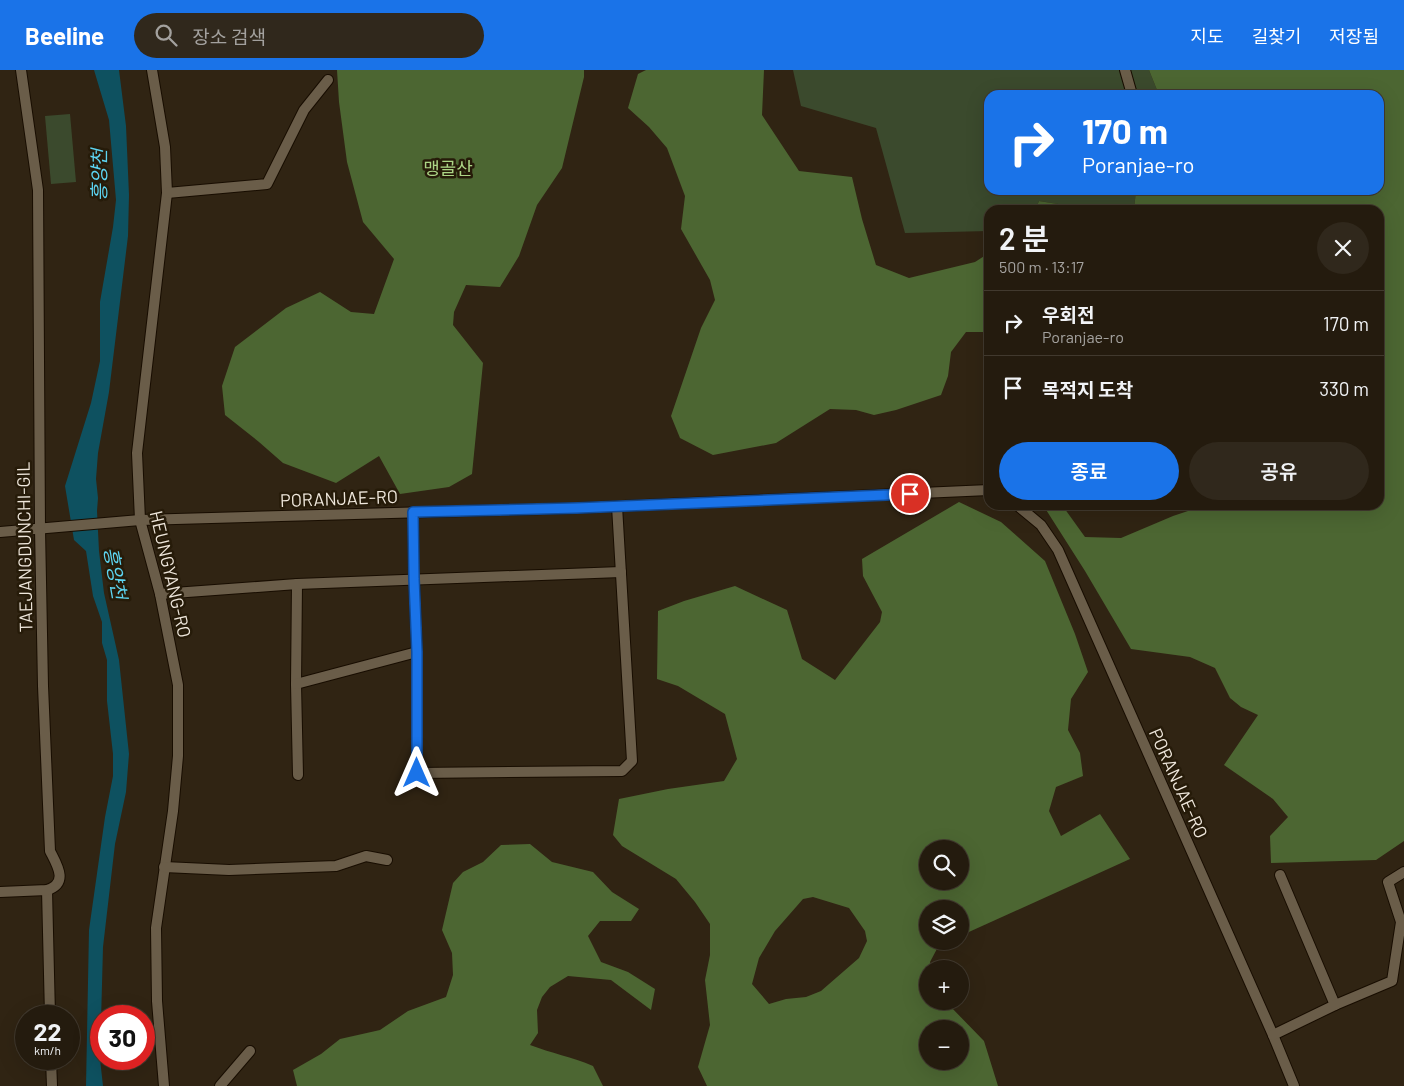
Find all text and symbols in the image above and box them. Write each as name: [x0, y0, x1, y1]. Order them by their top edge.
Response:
search box: [134, 13, 484, 58]
text: Beeline: [25, 21, 104, 50]
icon: search: [152, 21, 180, 49]
text: 장소 검색: [192, 25, 266, 48]
text: 지도: [1191, 25, 1224, 47]
text: 길찾기: [1252, 25, 1301, 47]
text: 저장됨: [1329, 25, 1379, 47]
text: 170 m: [1082, 109, 1168, 151]
icon: right: [999, 110, 1064, 175]
water label: 흥양천: [87, 147, 110, 201]
text: Poranjae-ro: [1082, 151, 1195, 177]
park label: 맹골산: [423, 157, 473, 179]
text: 2 분: [999, 220, 1049, 256]
button: close: [1317, 222, 1369, 274]
text: 500 m · 13:17: [999, 257, 1084, 276]
text: 우회전: [1042, 303, 1094, 326]
icon: right: [999, 309, 1027, 337]
text: 170 m: [1323, 312, 1369, 335]
text: Poranjae-ro: [1042, 327, 1124, 346]
icon: arrive: [999, 374, 1027, 402]
text: 330 m: [1319, 377, 1369, 400]
text: 목적지 도착: [1042, 378, 1133, 401]
button: 종료: [999, 442, 1179, 500]
button: 공유: [1189, 442, 1369, 500]
street label: TAEJANGDUNCHI-GIL: [12, 461, 36, 633]
pin: [889, 473, 931, 515]
icon: arrive: [896, 480, 924, 508]
street label: PORANJAE-RO: [280, 485, 398, 511]
street label: HEUNGYANG-RO: [146, 508, 196, 640]
water label: 흥양천: [100, 545, 132, 602]
street label: PORANJAE-RO: [1145, 725, 1213, 841]
position arrow: [390, 746, 442, 798]
map controls: [919, 840, 969, 1070]
button: search: [919, 840, 969, 890]
button: layers: [919, 900, 969, 950]
button: +: [919, 960, 969, 1010]
speed limit sign: 30: [90, 1005, 155, 1070]
text: 22: [33, 1016, 62, 1046]
button: −: [919, 1020, 969, 1070]
text: km/h: [34, 1043, 61, 1057]

